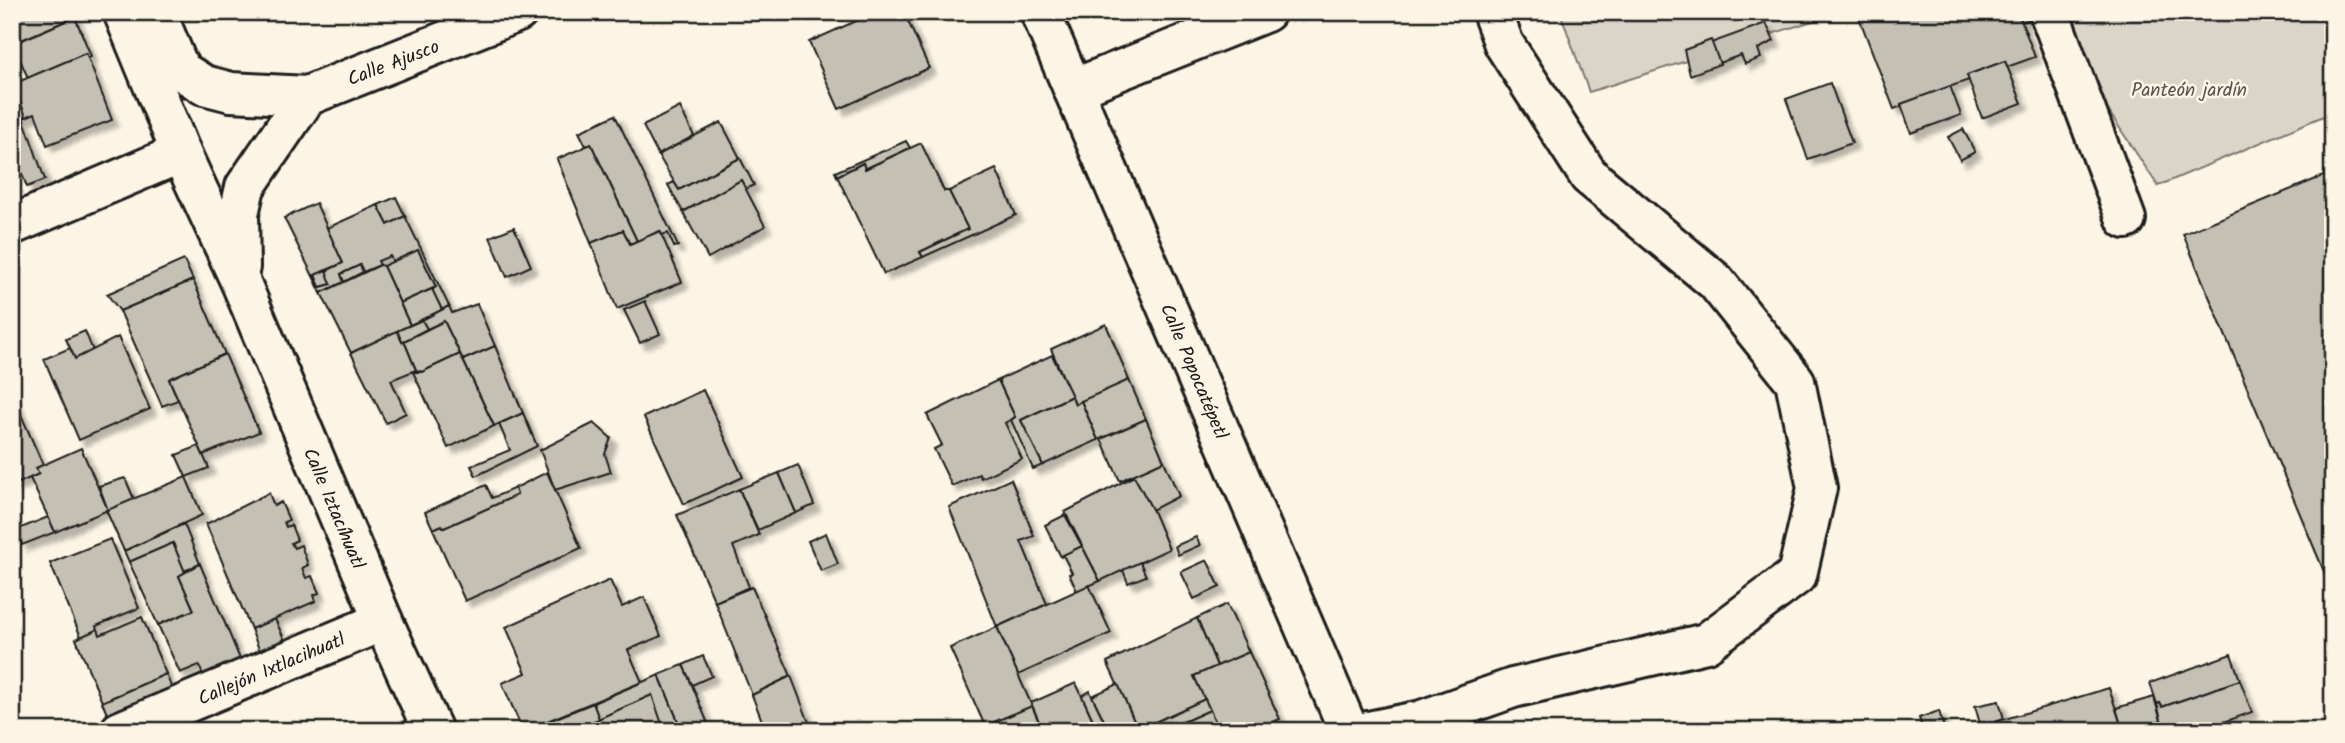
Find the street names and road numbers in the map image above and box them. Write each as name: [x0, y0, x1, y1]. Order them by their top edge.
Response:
street label: Calle Ajusco: [343, 33, 444, 95]
street label: Calle Popocatépetl: [1151, 299, 1235, 445]
street label: Calle Iztacíhuatl: [294, 443, 372, 575]
street label: Callejón Ixtlacihuatl: [193, 625, 350, 714]

